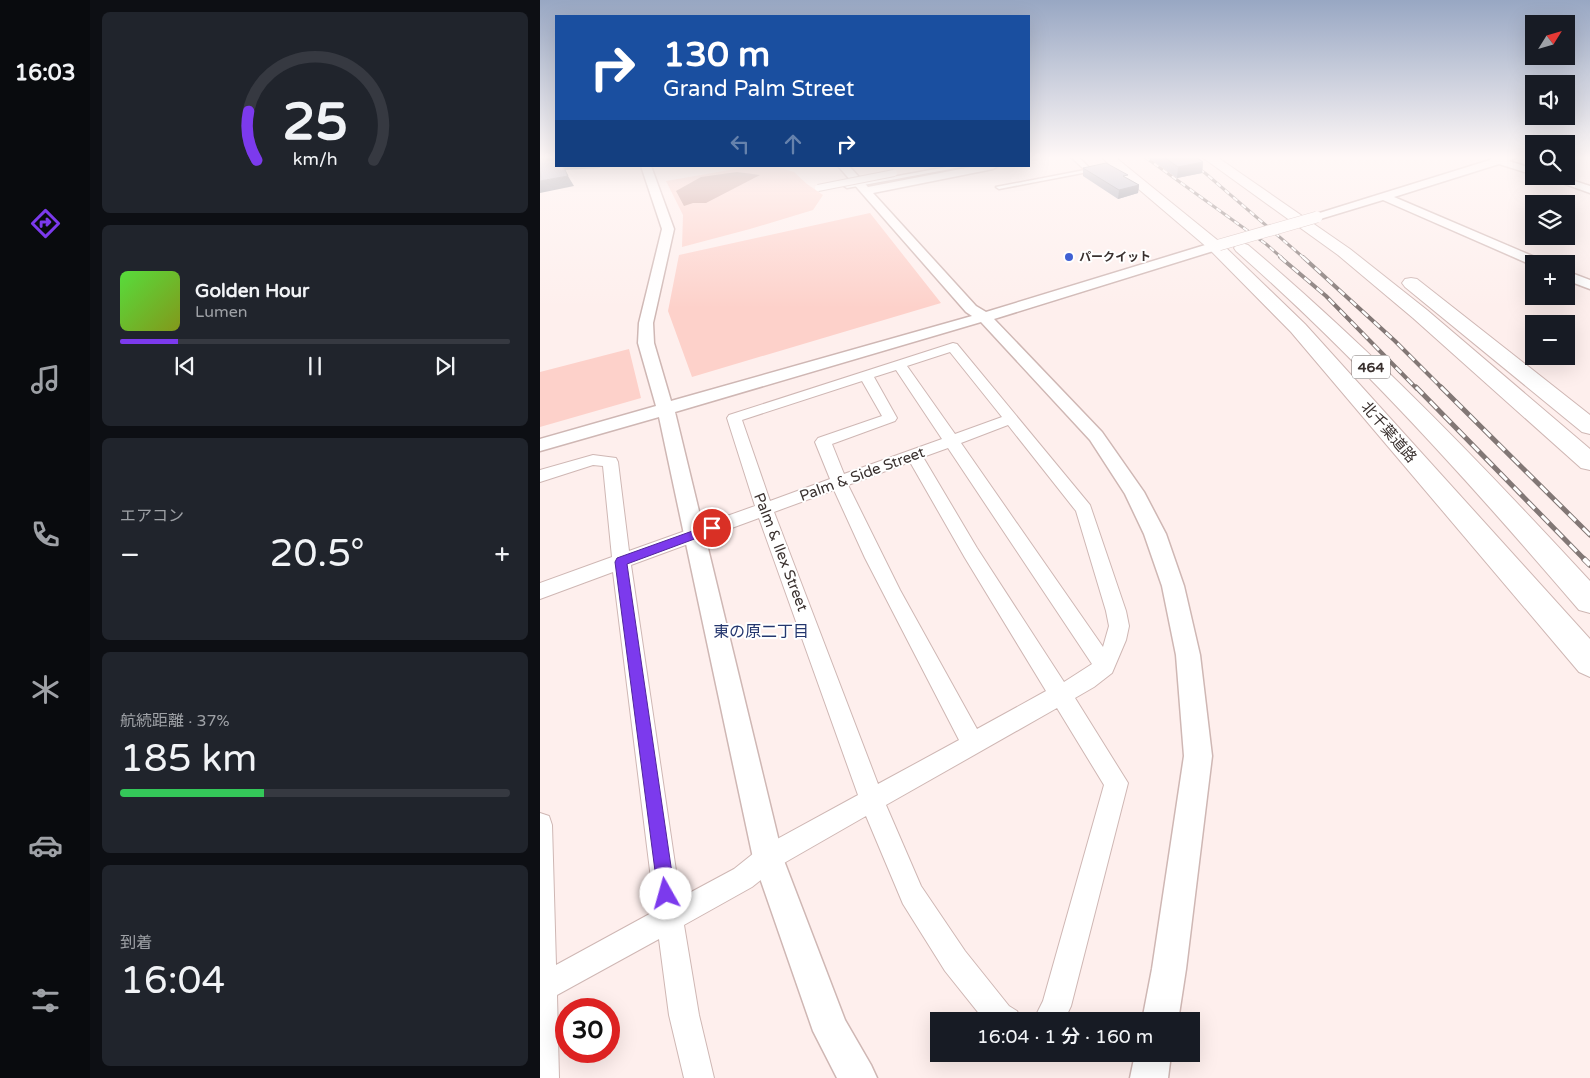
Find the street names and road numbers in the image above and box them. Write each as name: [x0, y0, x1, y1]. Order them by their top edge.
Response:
road number: 464: [1352, 356, 1390, 378]
street label: 北千葉道路: [1358, 398, 1420, 466]
street label: Palm & Side Street: [797, 443, 927, 505]
street label: Palm & Ilex Street: [750, 490, 812, 614]

